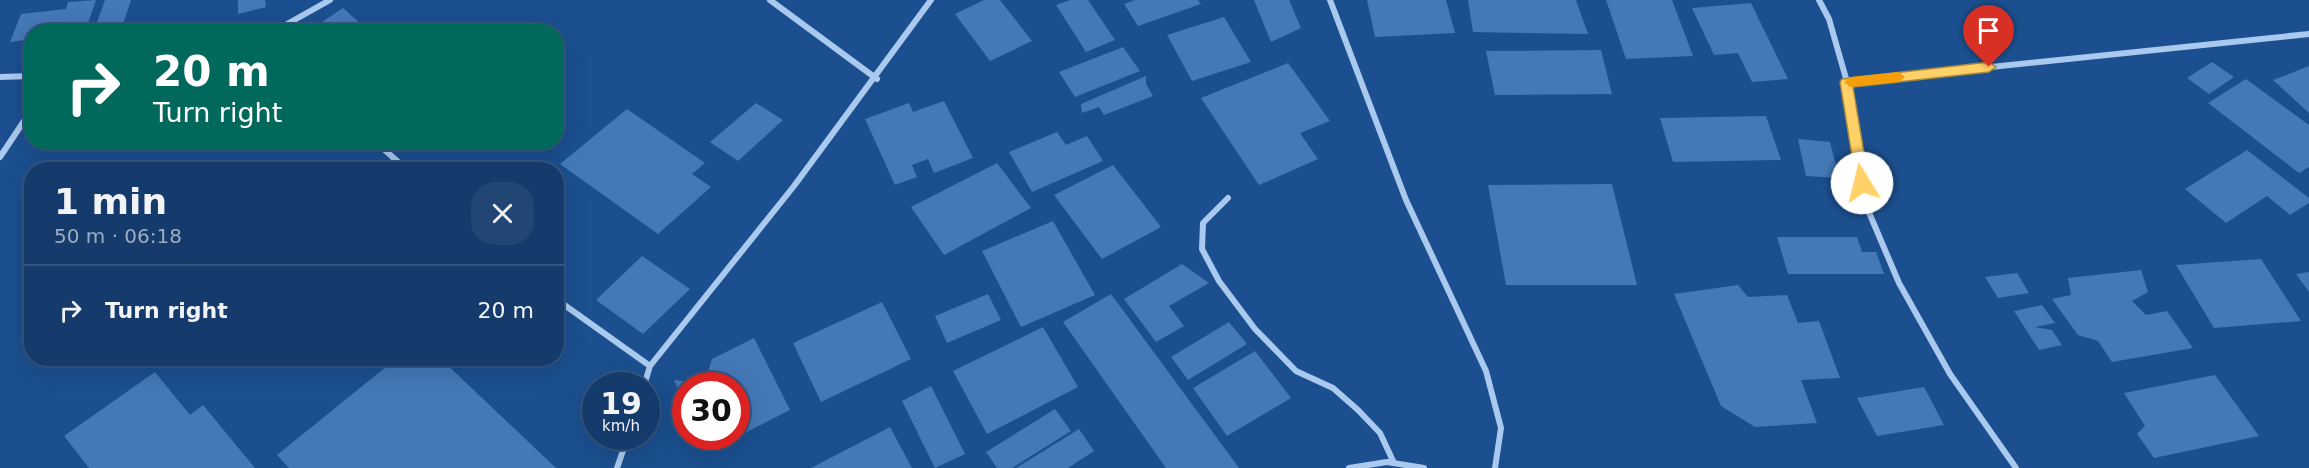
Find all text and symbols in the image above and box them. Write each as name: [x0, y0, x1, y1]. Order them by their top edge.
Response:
pin: [1963, 5, 2014, 67]
icon: arrive: [1972, 14, 2005, 47]
text: 20 m: [153, 47, 270, 96]
icon: right: [54, 48, 132, 126]
text: Turn right: [153, 97, 282, 128]
position arrow: [1830, 151, 1894, 215]
text: 1 min: [54, 181, 167, 222]
button: close: [471, 182, 534, 245]
text: 50 m · 06:18: [54, 224, 182, 248]
icon: right: [54, 294, 87, 327]
text: Turn right: [105, 298, 228, 323]
text: 20 m: [478, 298, 534, 323]
speed limit sign: 30: [672, 372, 750, 450]
text: 19: [600, 386, 642, 421]
text: km/h: [602, 417, 640, 435]

